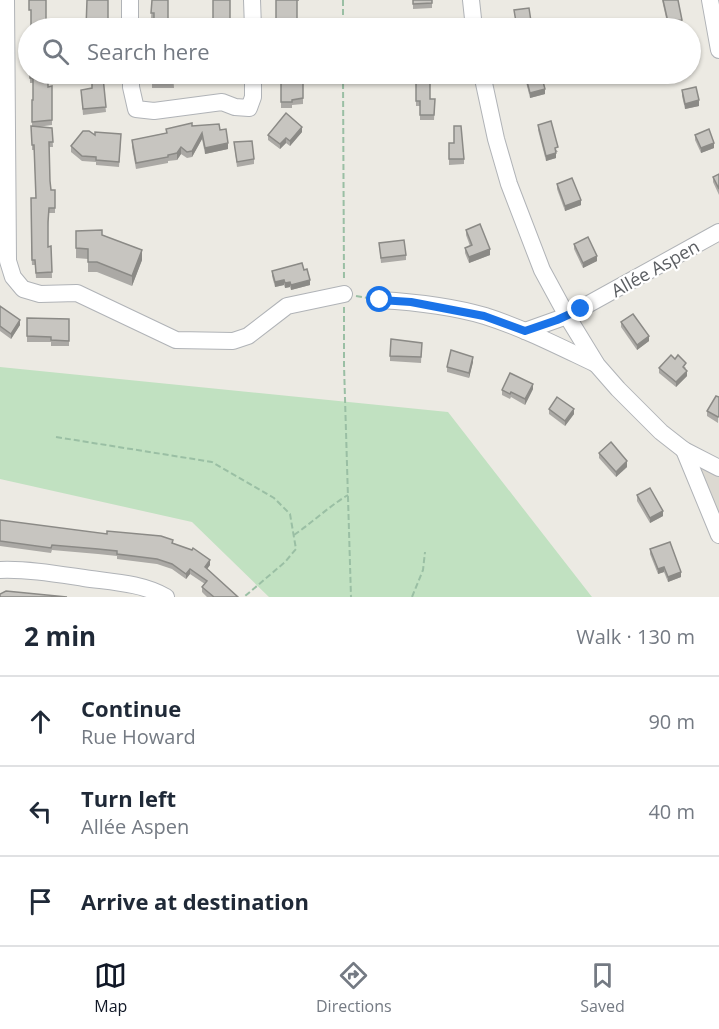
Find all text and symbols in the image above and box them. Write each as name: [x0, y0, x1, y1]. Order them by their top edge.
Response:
search box: [18, 18, 701, 84]
icon: search: [39, 35, 72, 68]
text: Search here: [87, 36, 210, 66]
street label: Allée Aspen: [607, 234, 703, 302]
route start: [366, 286, 392, 312]
route end: [567, 295, 593, 321]
text: 2 min: [24, 618, 96, 654]
text: Walk · 130 m: [576, 623, 695, 650]
text: Continue: [81, 693, 181, 723]
icon: ahead: [24, 705, 57, 738]
text: 90 m: [648, 708, 695, 735]
text: Rue Howard: [81, 723, 196, 750]
text: Turn left: [81, 783, 176, 813]
icon: left: [24, 795, 57, 828]
text: 40 m: [648, 798, 695, 825]
text: Allée Aspen: [81, 813, 189, 840]
icon: arrive: [24, 885, 57, 918]
text: Arrive at destination: [81, 886, 309, 916]
tab: Map: [94, 959, 127, 1017]
tab: Directions: [316, 959, 392, 1017]
tab: Saved: [580, 959, 625, 1017]

